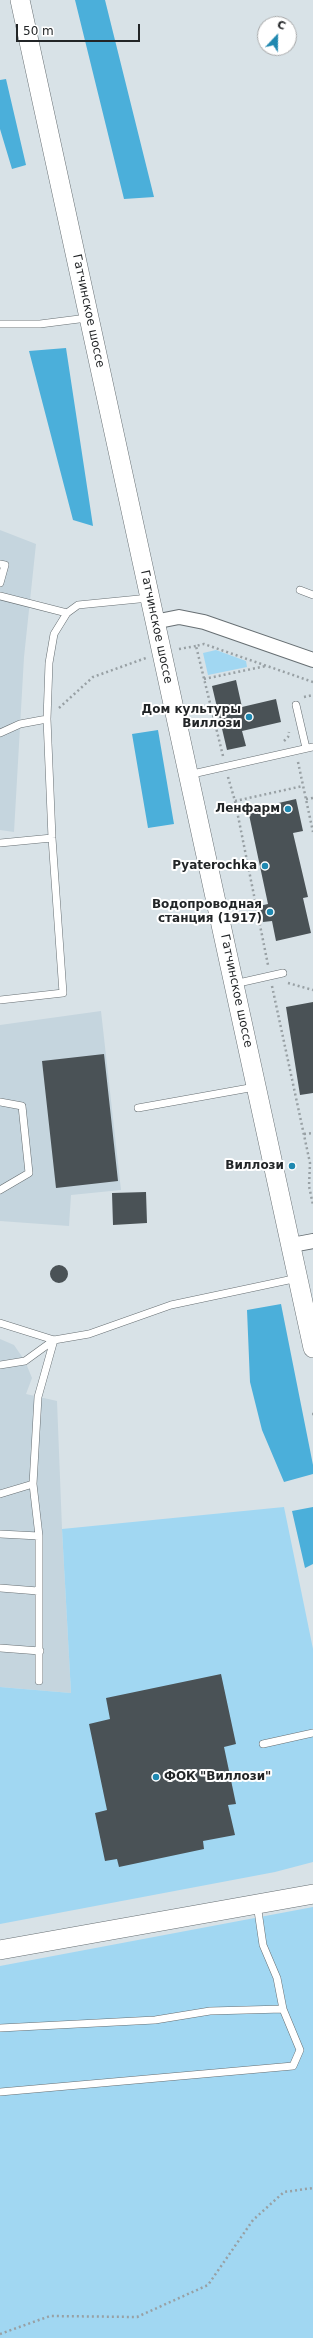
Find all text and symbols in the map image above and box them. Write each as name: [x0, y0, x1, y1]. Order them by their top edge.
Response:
scale bar: [18, 16, 142, 42]
north arrow: [257, 16, 297, 56]
text: С: [275, 18, 287, 33]
text: 50 m: [23, 24, 54, 38]
street label: Гатчинское шоссе: [69, 253, 107, 369]
street label: Гатчинское шоссе: [137, 569, 175, 685]
place label: Дом культуры Виллози: [142, 703, 241, 731]
marker: Дом культуры Виллози: [244, 712, 254, 722]
place label: Ленфарм: [215, 802, 280, 816]
marker: Ленфарм: [283, 804, 293, 814]
place label: Pyaterochka: [172, 859, 257, 873]
marker: Pyaterochka: [260, 861, 270, 871]
place label: Водопроводная станция (1917): [152, 898, 262, 926]
marker: Водопроводная станция (1917): [265, 907, 275, 917]
street label: Гатчинское шоссе: [217, 933, 255, 1049]
place label: Виллози: [225, 1159, 284, 1173]
marker: Виллози: [287, 1161, 297, 1171]
place label: ФОК "Виллози": [164, 1770, 271, 1784]
marker: ФОК "Виллози": [151, 1772, 161, 1782]

